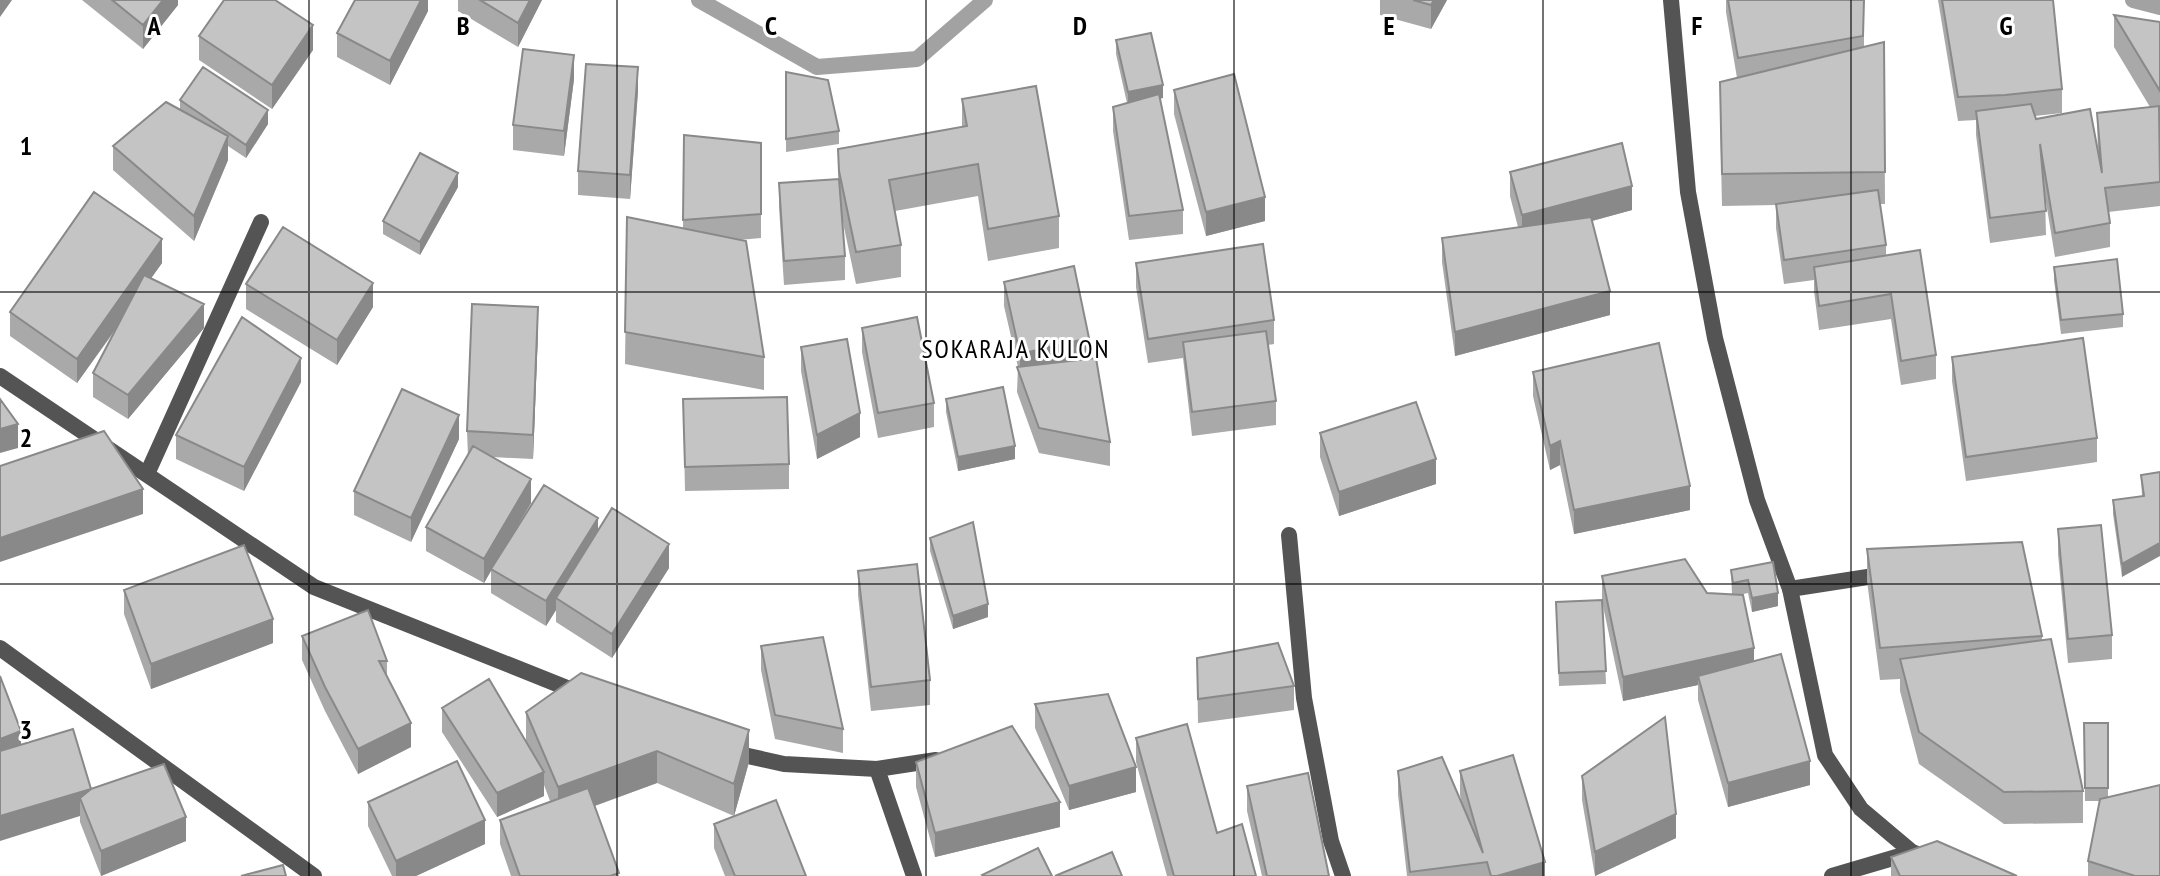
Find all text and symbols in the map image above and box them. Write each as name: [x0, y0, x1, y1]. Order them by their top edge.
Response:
text: A: [146, 9, 161, 42]
text: B: [457, 9, 470, 42]
text: C: [765, 9, 777, 42]
text: D: [1073, 9, 1087, 42]
text: E: [1383, 9, 1395, 42]
text: F: [1692, 9, 1703, 42]
text: G: [1999, 9, 2013, 42]
text: 1: [20, 129, 32, 162]
district label: SOKARAJA KULON: [921, 332, 1111, 365]
text: 2: [20, 421, 32, 454]
text: 3: [20, 713, 32, 746]

